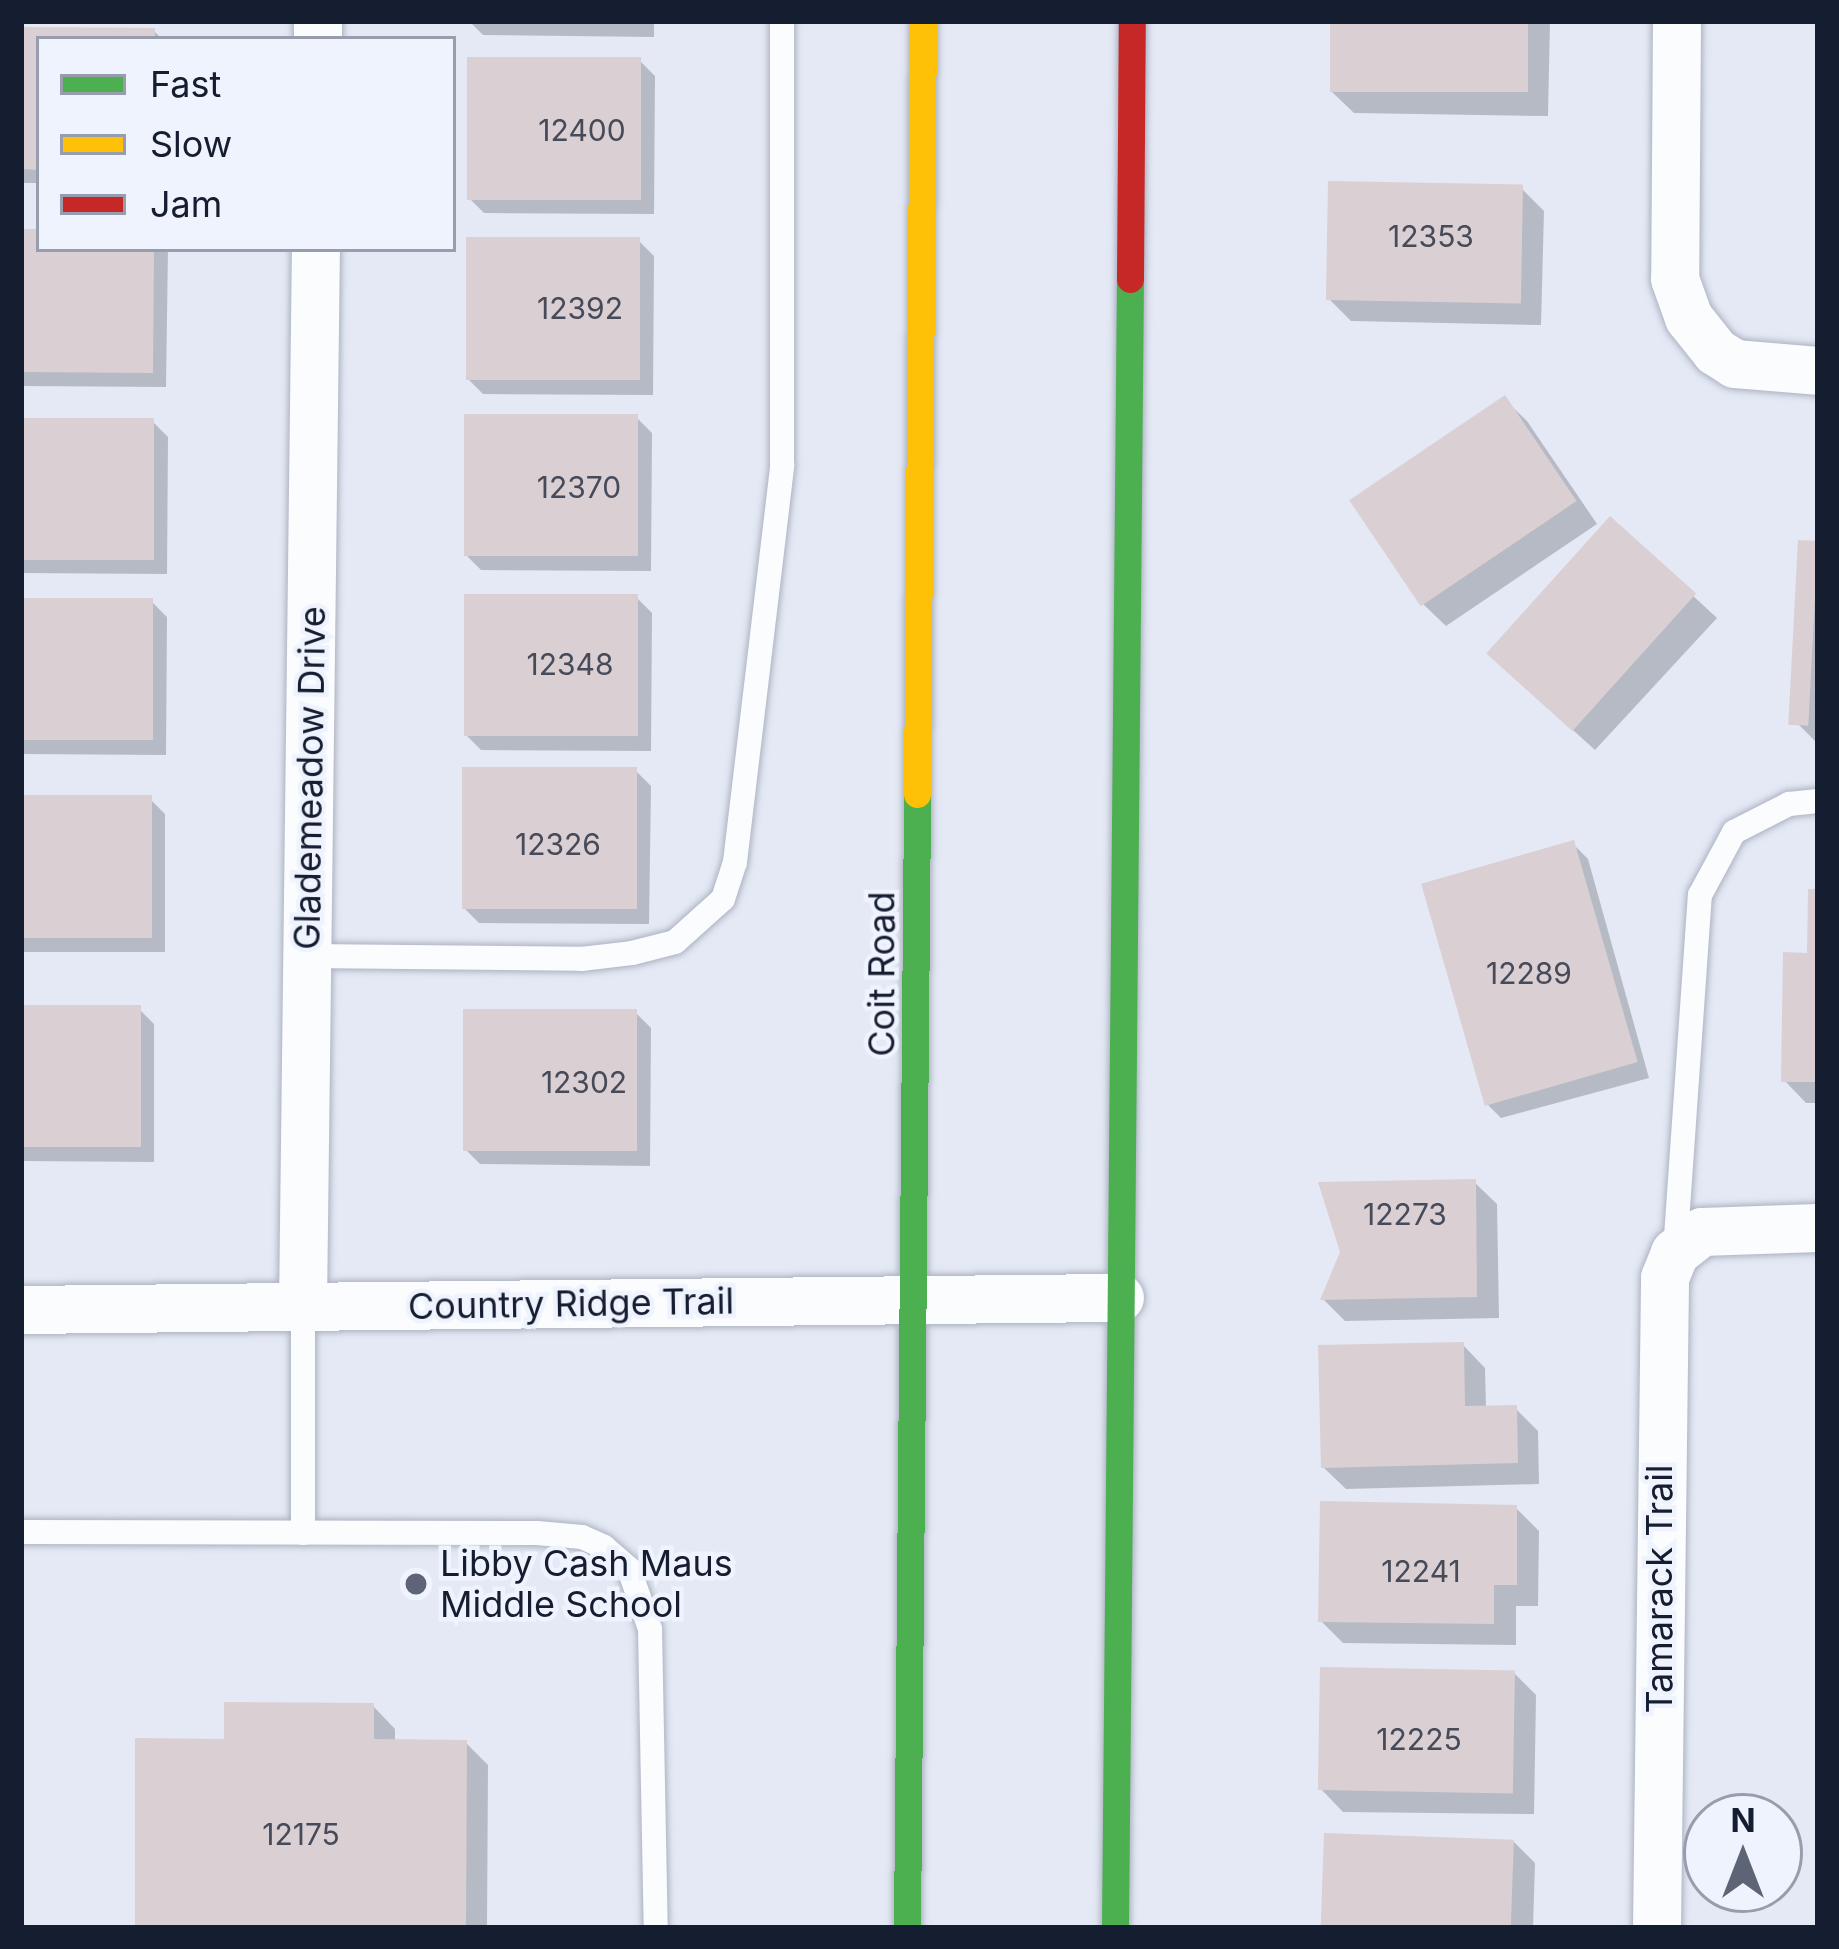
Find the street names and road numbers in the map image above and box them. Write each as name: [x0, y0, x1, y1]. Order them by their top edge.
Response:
street label: Glademeadow Drive: [285, 606, 335, 950]
street label: Coit Road: [860, 891, 904, 1057]
street label: Country Ridge Trail: [408, 1280, 734, 1328]
street label: Tamarack Trail: [1638, 1464, 1682, 1714]

